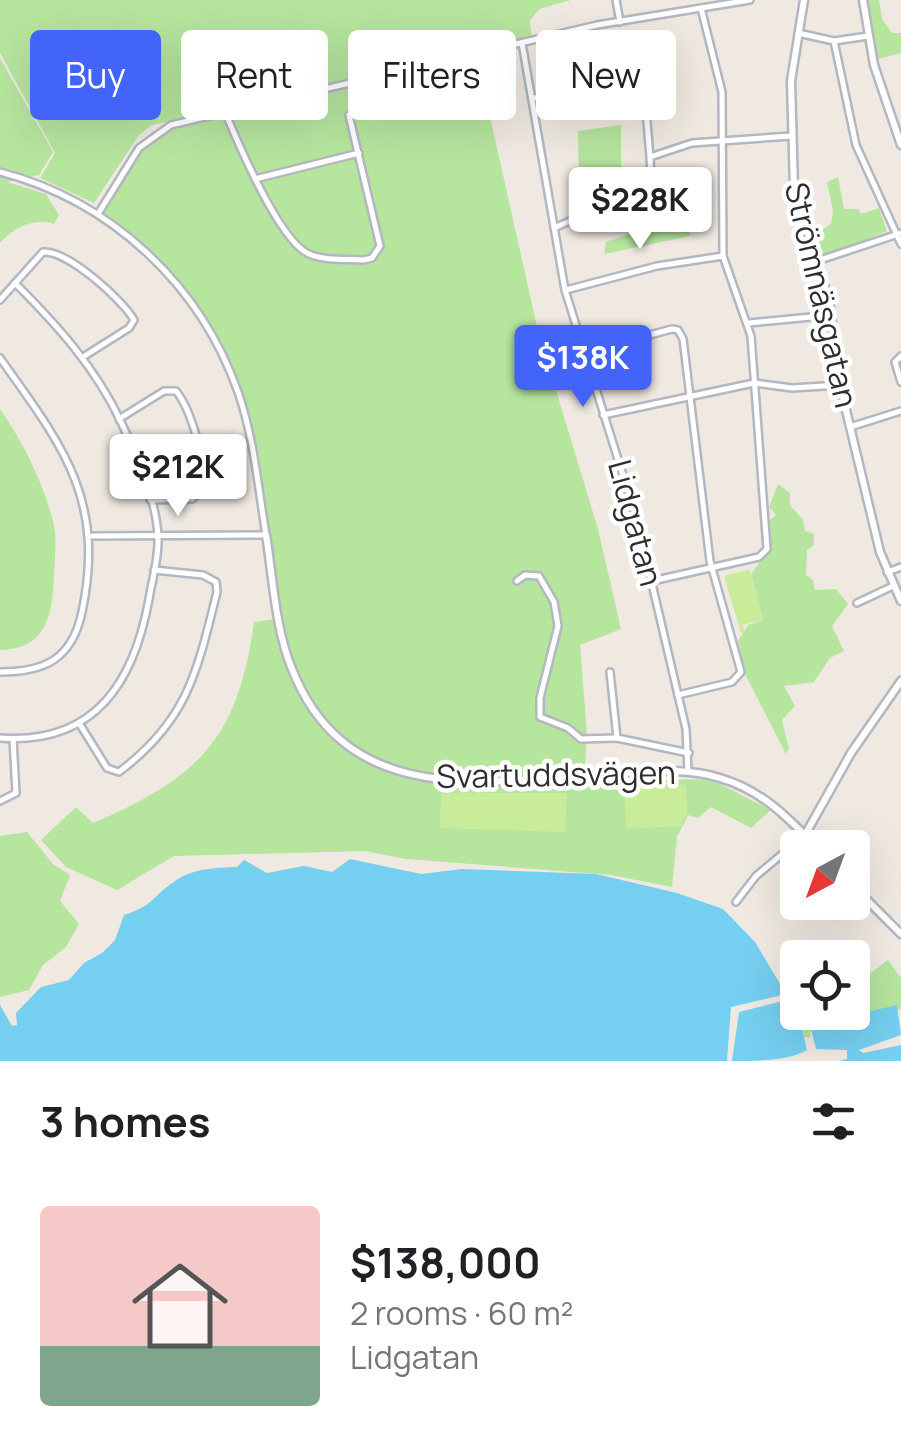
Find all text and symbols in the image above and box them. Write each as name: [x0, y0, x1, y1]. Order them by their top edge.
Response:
chip: Buy: [30, 30, 161, 120]
chip: Rent: [181, 30, 328, 120]
chip: Filters: [348, 30, 516, 120]
chip: New: [536, 30, 676, 120]
pin: $228K: [570, 167, 710, 252]
text: $228K: [591, 177, 689, 221]
street label: Strömnäsgatan: [775, 178, 869, 412]
pin: $138K: [513, 325, 653, 410]
text: $138K: [536, 335, 630, 379]
pin: $212K: [108, 434, 248, 519]
text: $212K: [132, 444, 224, 488]
street label: Lidgatan: [598, 455, 674, 591]
street label: Svartuddsvägen: [436, 750, 676, 798]
north arrow: [780, 830, 870, 920]
map controls: [780, 830, 870, 1030]
button: locate: [780, 940, 870, 1030]
text: 3 homes: [40, 1092, 210, 1150]
icon: filters: [806, 1094, 861, 1149]
text: $138,000: [350, 1233, 541, 1291]
icon: home: [120, 1246, 240, 1366]
text: 2 rooms · 60 m²: [350, 1291, 573, 1335]
text: Lidgatan: [350, 1335, 479, 1379]

